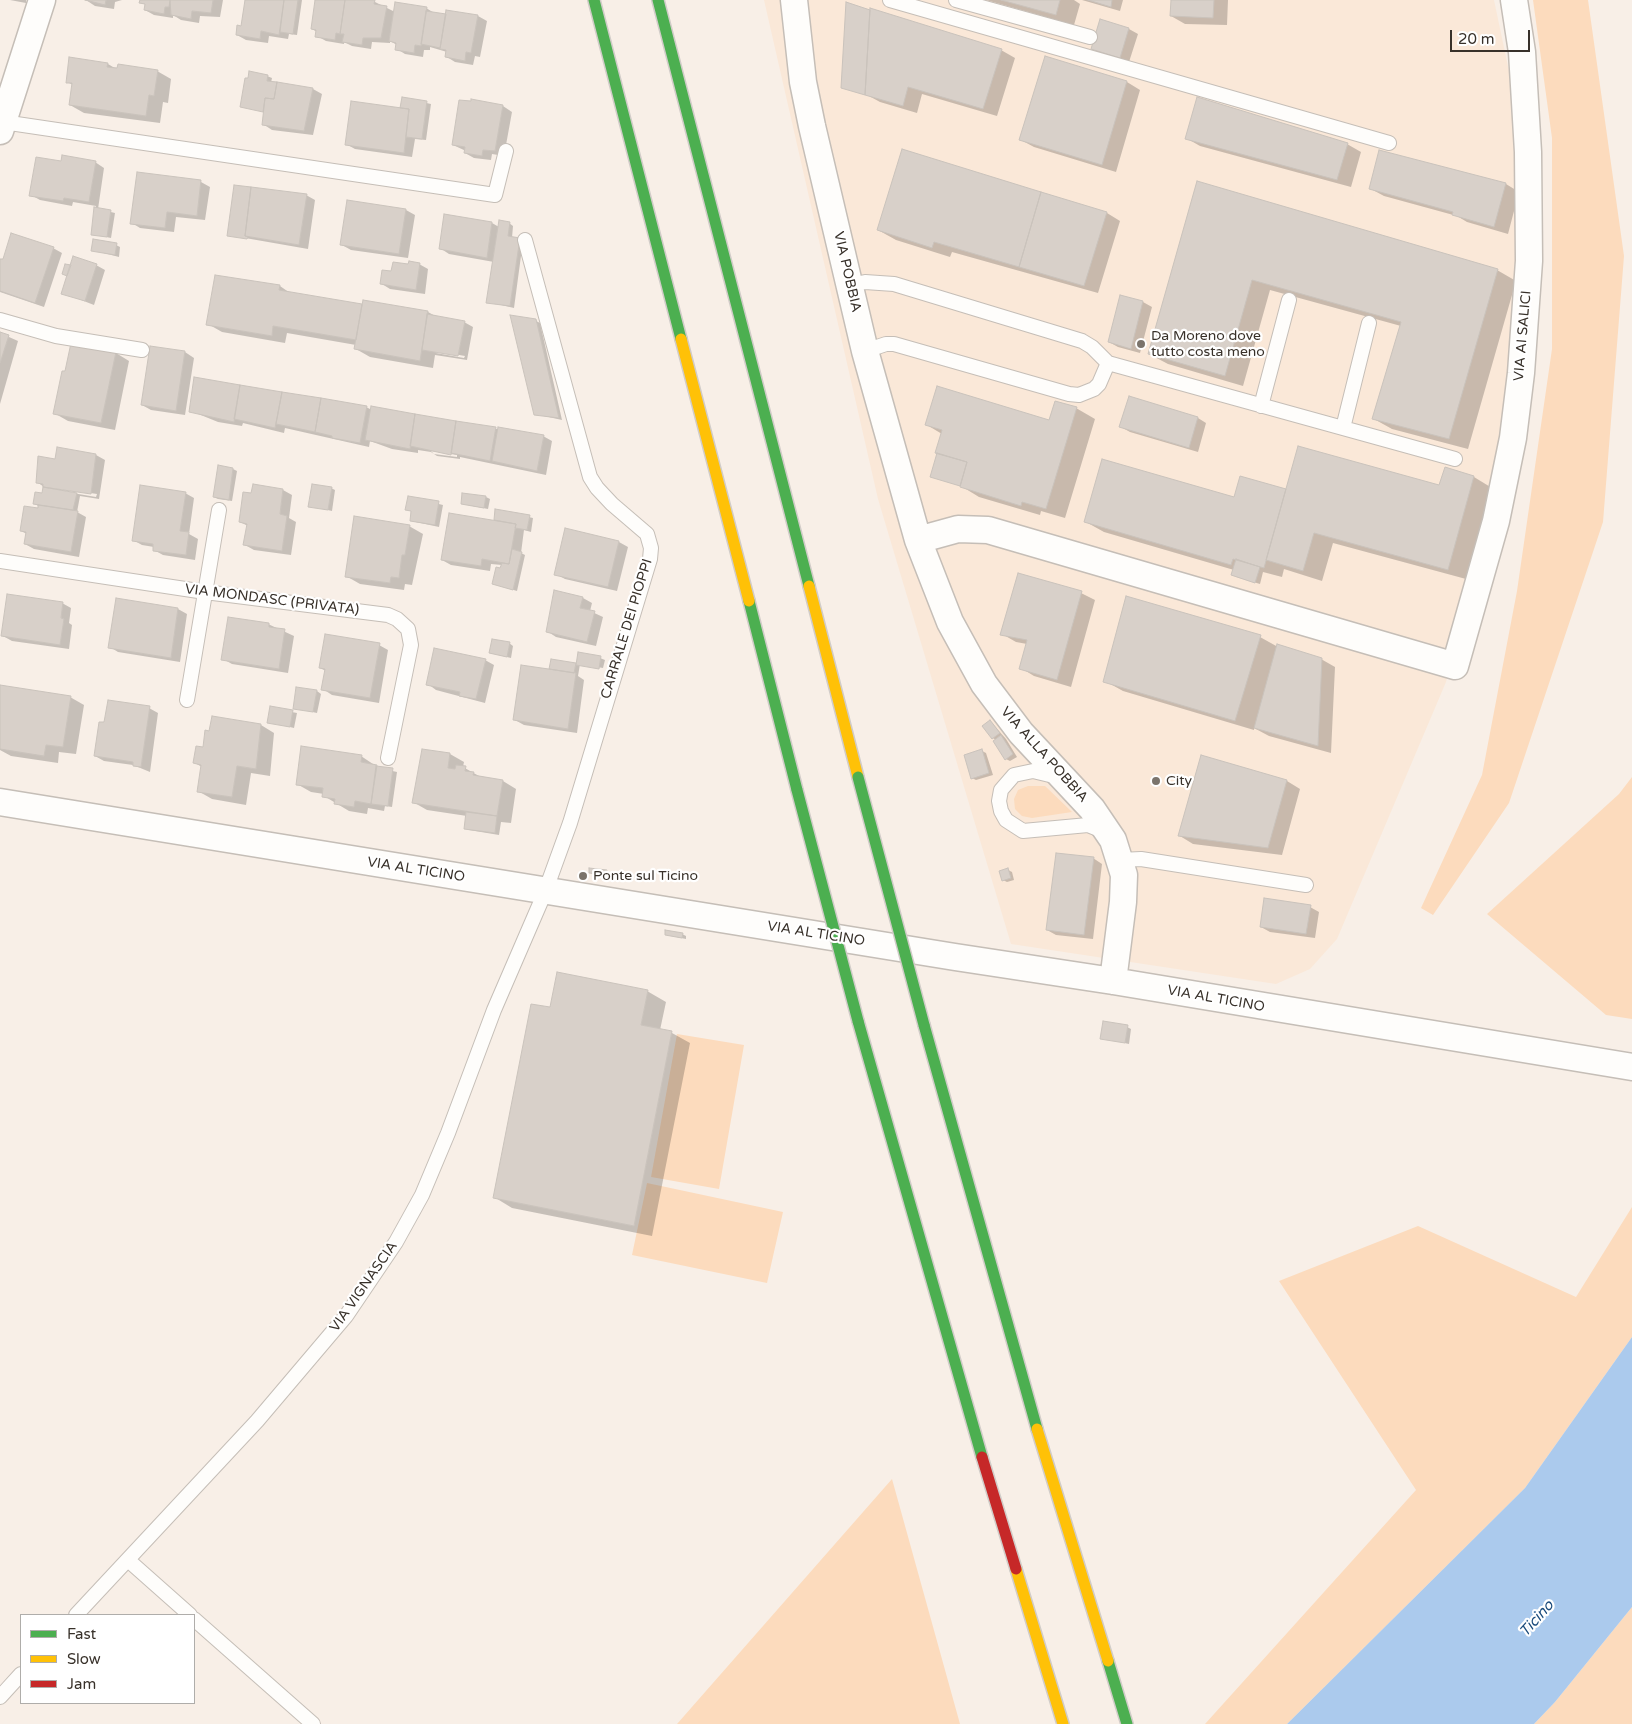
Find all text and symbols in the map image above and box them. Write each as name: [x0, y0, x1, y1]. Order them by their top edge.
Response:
scale bar: [1452, 20, 1532, 52]
text: 20 m: [1458, 30, 1495, 48]
street label: VIA POBBIA: [830, 230, 864, 314]
street label: VIA AI SALICI: [1511, 290, 1535, 382]
place label: Da Moreno dove tutto costa meno: [1151, 328, 1265, 361]
marker: Da Moreno dove tutto costa meno: [1135, 338, 1147, 350]
street label: CARRALE DEI PIOPPI: [598, 557, 656, 701]
street label: VIA MONDASC (PRIVATA): [184, 581, 360, 619]
street label: VIA ALLA POBBIA: [997, 704, 1091, 806]
place label: City: [1166, 773, 1192, 789]
marker: City: [1150, 775, 1162, 787]
street label: VIA AL TICINO: [366, 854, 466, 886]
place label: Ponte sul Ticino: [593, 868, 698, 884]
marker: Ponte sul Ticino: [577, 870, 589, 882]
street label: VIA AL TICINO: [766, 918, 866, 950]
street label: VIA AL TICINO: [1166, 982, 1266, 1016]
street label: VIA VIGNASCIA: [327, 1239, 401, 1335]
water label: Ticino: [1516, 1597, 1558, 1641]
legend: [20, 1614, 195, 1704]
text: Fast: [67, 1625, 96, 1643]
text: Slow: [67, 1650, 101, 1668]
text: Jam: [67, 1675, 96, 1693]

